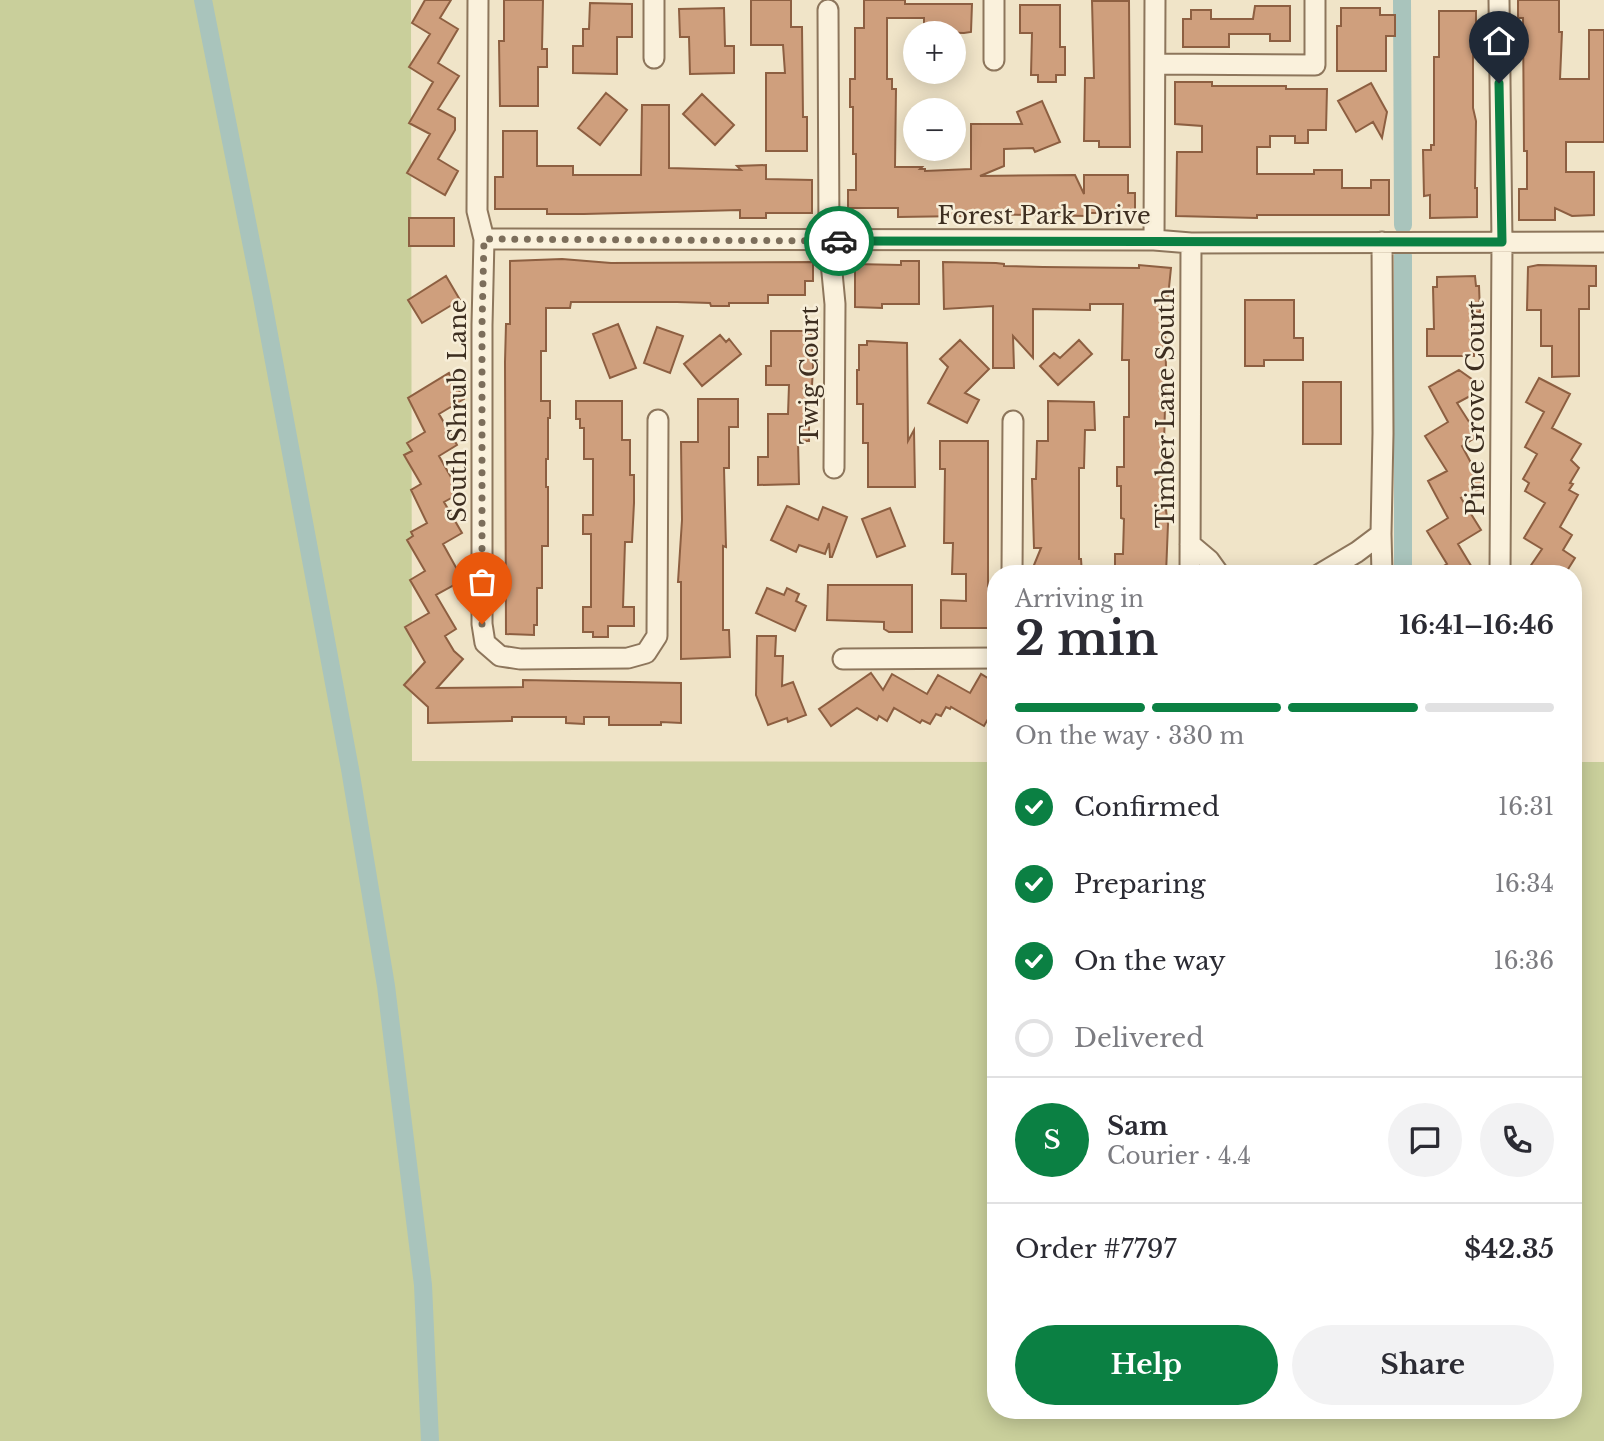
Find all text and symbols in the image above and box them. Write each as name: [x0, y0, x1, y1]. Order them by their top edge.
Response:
pin: [1469, 11, 1529, 83]
map controls: [903, 21, 966, 161]
button: +: [903, 21, 966, 84]
icon: home: [1480, 22, 1518, 60]
button: −: [903, 98, 966, 161]
street label: Forest Park Drive: [937, 201, 1151, 230]
courier: [804, 206, 874, 276]
icon: car: [820, 222, 858, 260]
street label: Timber Lane South: [1151, 288, 1180, 528]
street label: South Shrub Lane: [443, 300, 472, 522]
street label: Pine Grove Court: [1461, 300, 1490, 516]
street label: Twig Court: [795, 306, 824, 444]
pin: [452, 552, 512, 624]
icon: bag: [463, 563, 501, 601]
text: Arriving in: [1015, 585, 1144, 613]
text: 16:41–16:46: [1399, 609, 1554, 641]
text: 2 min: [1015, 610, 1158, 667]
text: On the way · 330 m: [1015, 722, 1244, 750]
icon: check: [1015, 788, 1053, 826]
text: Confirmed: [1074, 791, 1219, 823]
text: 16:31: [1498, 793, 1554, 821]
icon: check: [1015, 865, 1053, 903]
text: Preparing: [1074, 868, 1206, 900]
text: 16:34: [1495, 870, 1554, 898]
icon: check: [1015, 942, 1053, 980]
text: On the way: [1074, 945, 1226, 977]
text: 16:36: [1493, 947, 1554, 975]
text: Delivered: [1074, 1022, 1204, 1054]
button: chat: [1388, 1103, 1462, 1177]
button: phone: [1480, 1103, 1554, 1177]
text: Sam: [1107, 1110, 1168, 1142]
text: S: [1043, 1124, 1061, 1156]
text: Courier · 4.4: [1107, 1142, 1251, 1170]
text: Order #7797: [1015, 1233, 1177, 1265]
text: $42.35: [1464, 1233, 1554, 1265]
button: Help: [1015, 1325, 1278, 1405]
button: Share: [1292, 1325, 1554, 1405]

